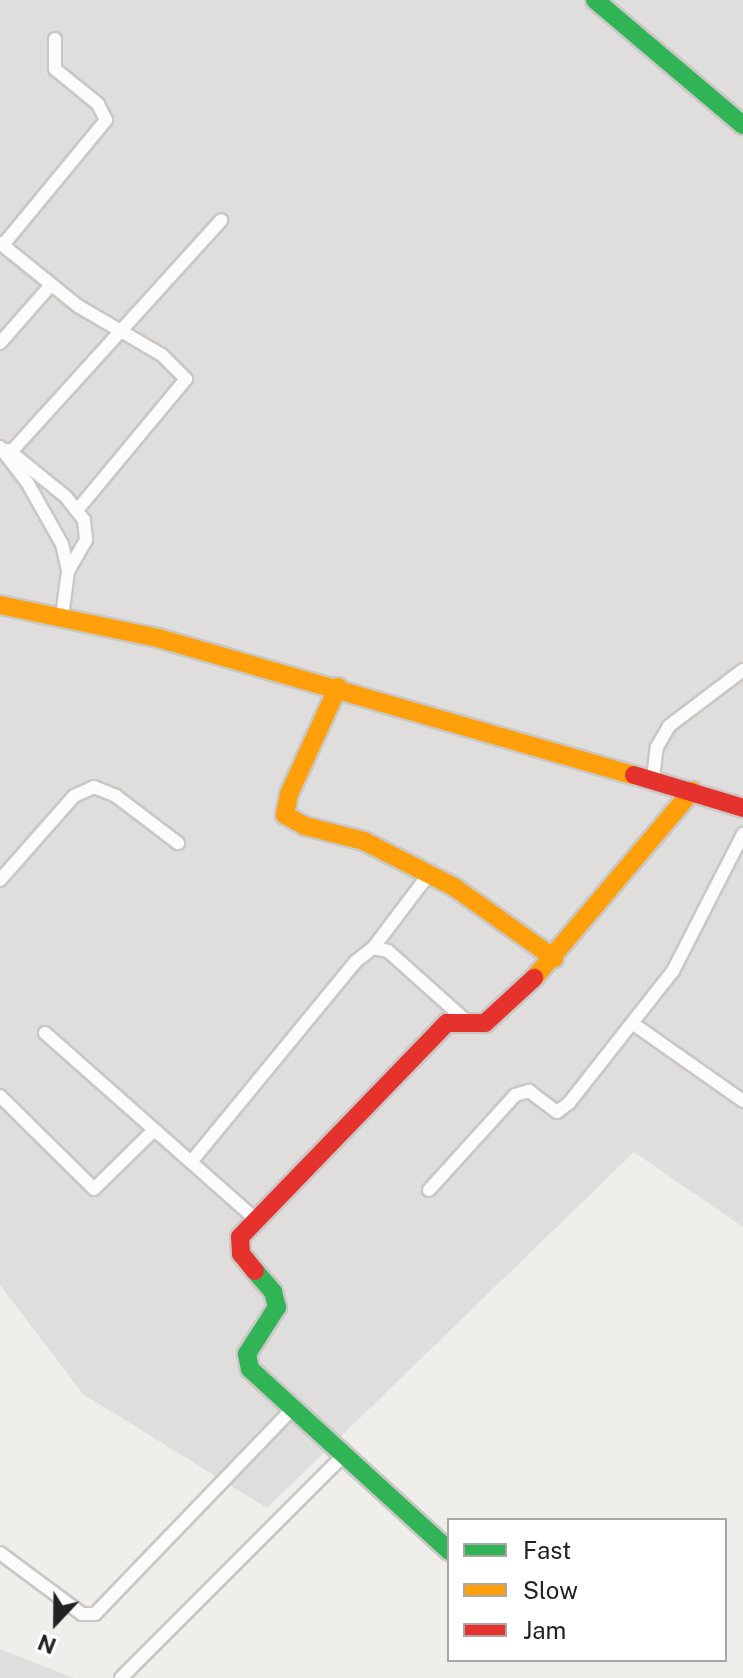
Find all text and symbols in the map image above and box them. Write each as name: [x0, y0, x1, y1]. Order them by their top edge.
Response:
legend: [447, 1518, 727, 1662]
text: Fast: [523, 1536, 571, 1564]
text: Slow: [523, 1576, 578, 1604]
north arrow: [16, 1582, 96, 1662]
text: Jam: [523, 1616, 566, 1644]
text: N: [34, 1629, 60, 1660]

